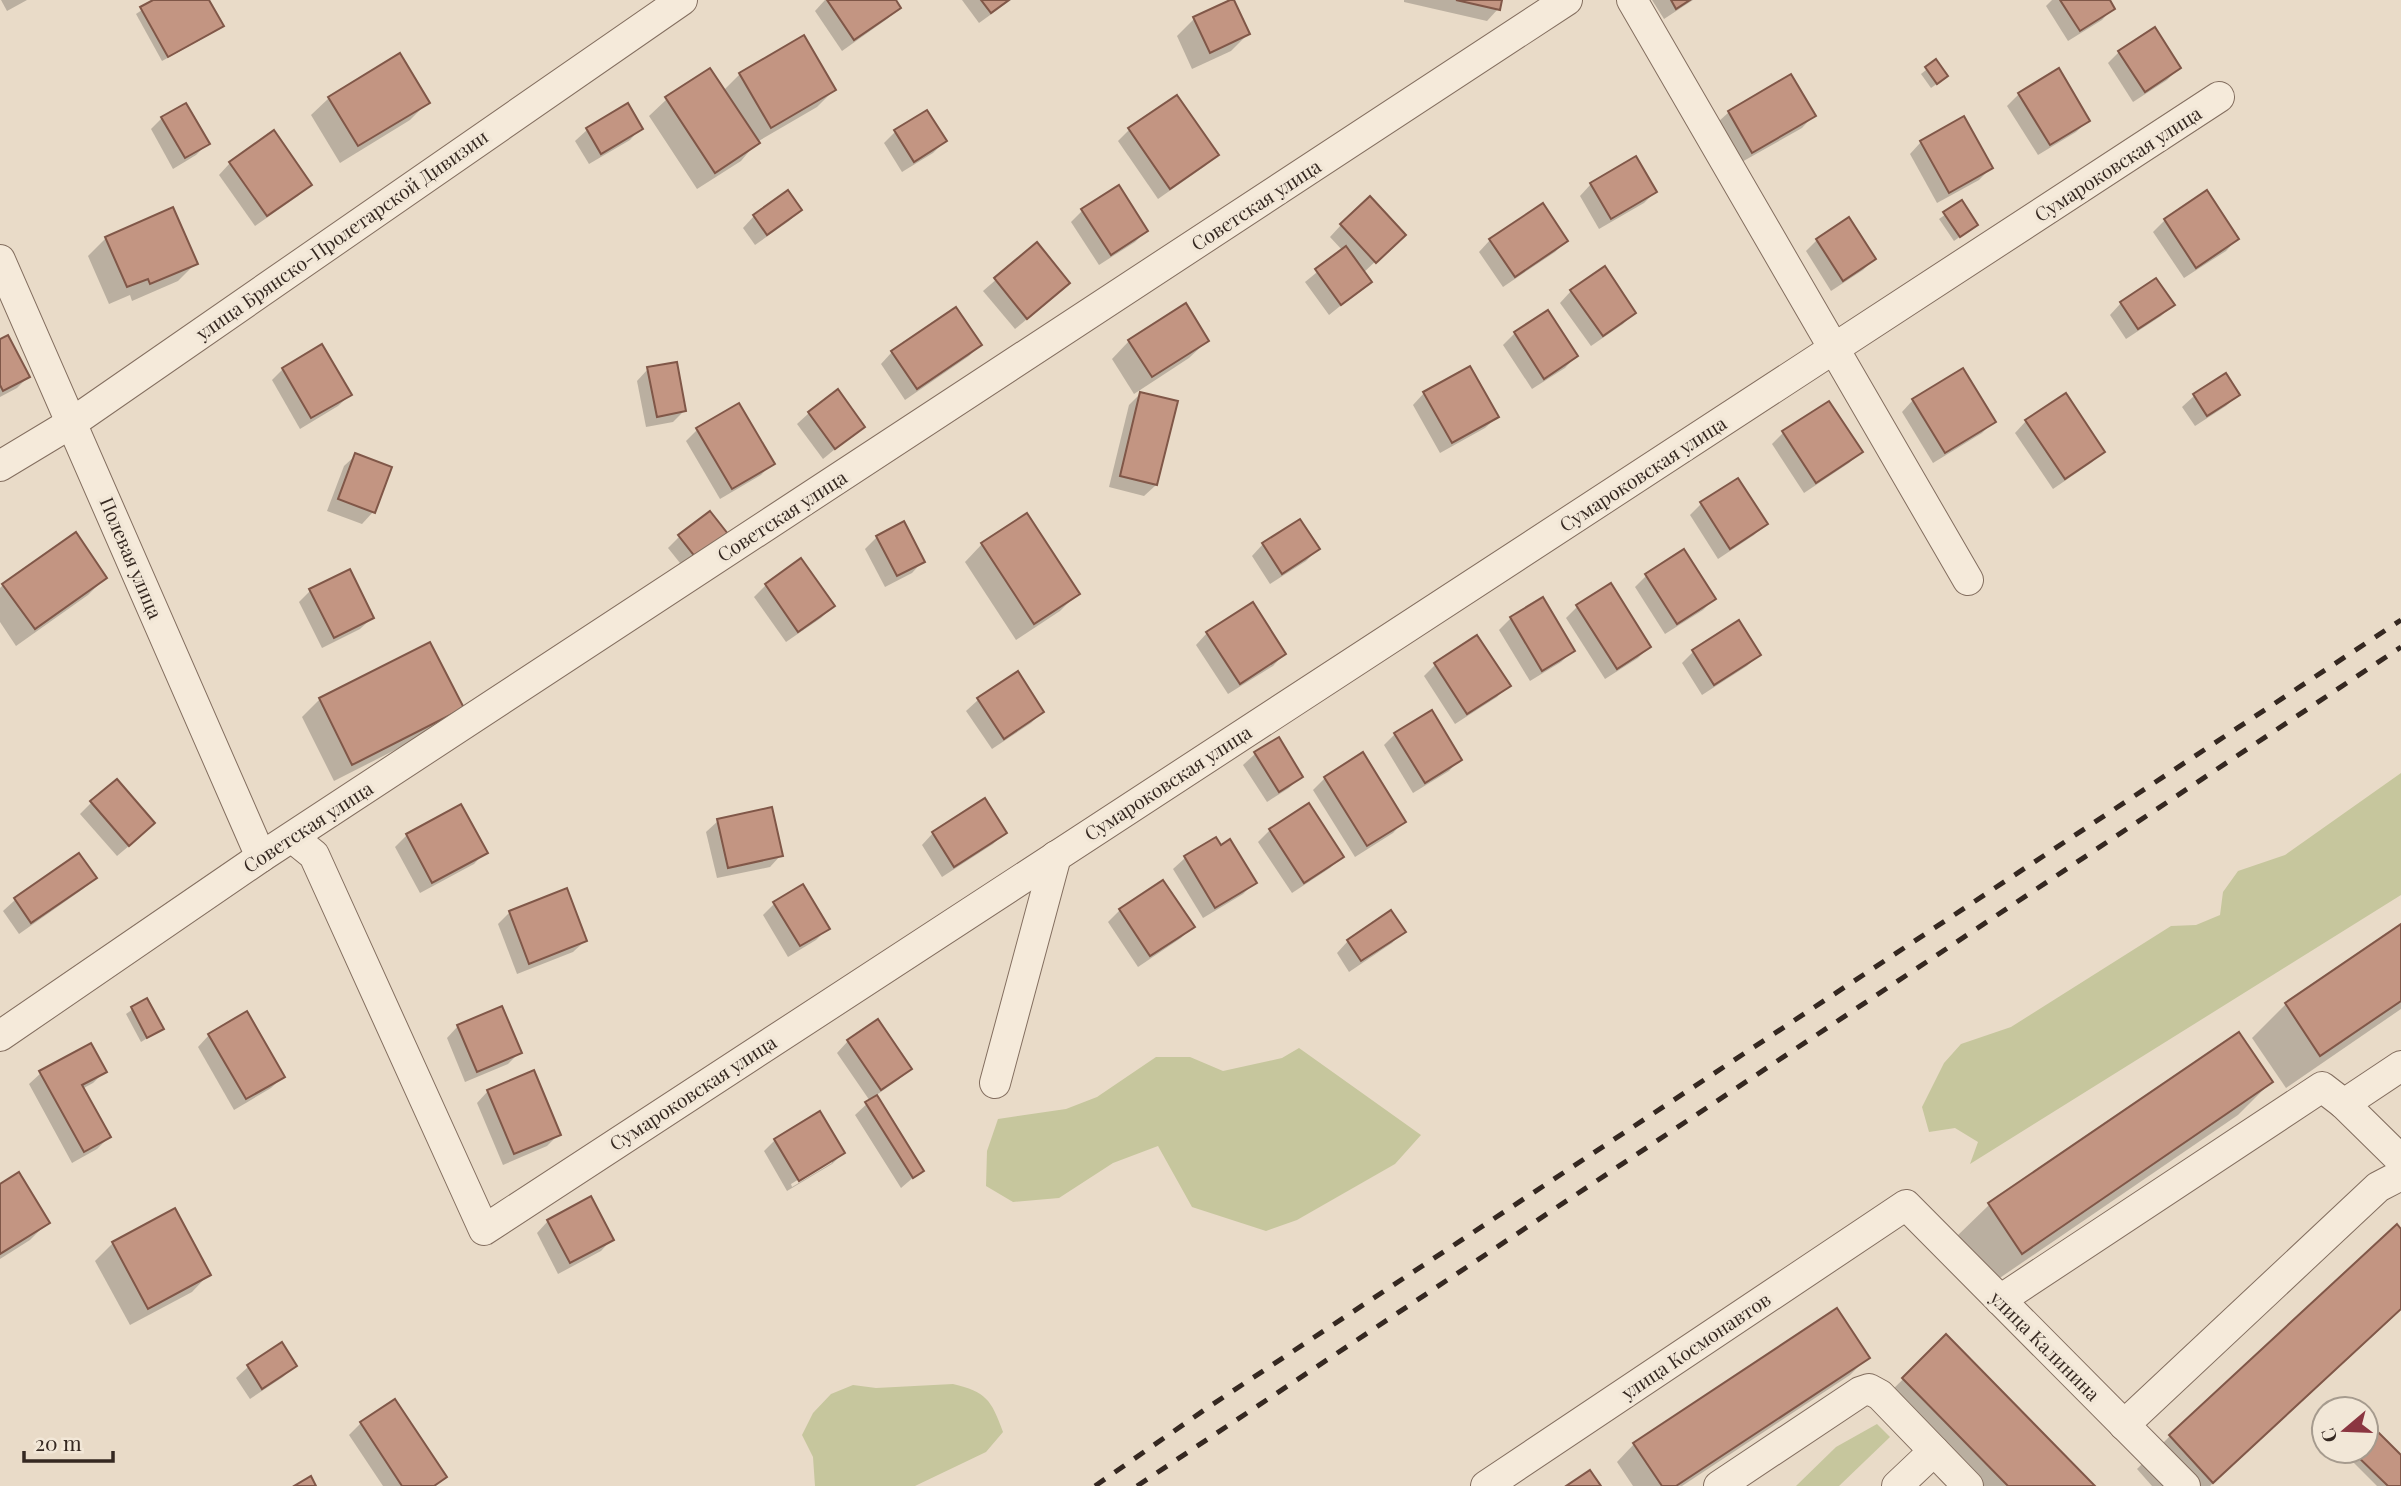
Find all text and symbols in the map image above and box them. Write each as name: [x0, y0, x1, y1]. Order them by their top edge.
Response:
street label: Сумароковская улица: [2029, 99, 2206, 227]
street label: улица Брянско-Пролетарской Дивизии: [189, 123, 493, 346]
street label: Советская улица: [1186, 152, 1326, 256]
street label: Сумароковская улица: [1554, 409, 1731, 537]
street label: Советская улица: [712, 463, 852, 567]
street label: Полевая улица: [95, 493, 169, 623]
street label: Сумароковская улица: [1079, 718, 1256, 846]
street label: Советская улица: [238, 774, 378, 878]
street label: Сумароковская улица: [604, 1028, 781, 1156]
street label: улица Калинина: [1984, 1284, 2107, 1406]
street label: улица Космонавтов: [1615, 1285, 1775, 1405]
north arrow: [2310, 1395, 2380, 1465]
scale bar: [24, 1420, 114, 1464]
text: С: [2314, 1425, 2342, 1446]
text: 20 m: [35, 1428, 82, 1456]

